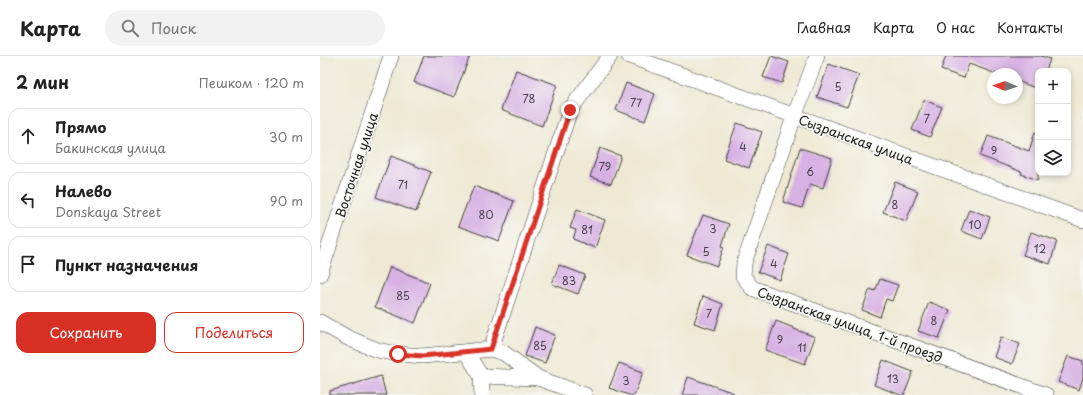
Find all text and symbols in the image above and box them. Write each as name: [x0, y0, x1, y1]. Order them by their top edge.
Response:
search box: [105, 10, 385, 46]
text: Карта: [20, 14, 81, 42]
text: Поиск: [151, 16, 196, 39]
icon: search: [119, 17, 141, 39]
text: Главная: [797, 17, 851, 38]
text: Карта: [873, 17, 914, 38]
text: О нас: [936, 17, 975, 38]
text: Контакты: [997, 17, 1063, 38]
north arrow: [987, 68, 1023, 104]
map controls: [1035, 68, 1071, 176]
button: +: [1035, 68, 1071, 104]
text: 2 мин: [16, 69, 69, 95]
text: Пешком · 120 m: [199, 73, 304, 92]
house number: 5: [834, 78, 842, 95]
house number: 78: [523, 90, 536, 107]
house number: 77: [630, 94, 642, 111]
route end: [561, 101, 579, 119]
button: −: [1035, 104, 1071, 140]
street label: Восточная улица: [330, 109, 382, 220]
street label: Сызранская улица: [796, 109, 917, 169]
house number: 7: [924, 110, 930, 127]
text: Прямо: [55, 115, 106, 138]
icon: ahead: [17, 125, 39, 147]
text: 30 m: [269, 127, 303, 146]
text: Бакинская улица: [55, 138, 166, 157]
house number: 4: [739, 138, 747, 155]
button: layers: [1035, 140, 1071, 176]
house number: 9: [991, 142, 997, 159]
house number: 79: [599, 158, 611, 175]
house number: 6: [806, 163, 814, 180]
house number: 71: [398, 176, 408, 193]
text: Налево: [55, 179, 112, 202]
icon: left: [17, 189, 39, 211]
text: 90 m: [270, 191, 303, 210]
house number: 8: [892, 196, 899, 213]
text: Donskaya Street: [55, 202, 161, 221]
house number: 80: [479, 206, 493, 223]
house number: 10: [969, 216, 981, 233]
house number: 3: [709, 220, 717, 237]
house number: 81: [581, 221, 593, 238]
house number: 12: [1034, 240, 1047, 257]
house number: 5: [702, 243, 710, 260]
icon: arrive: [17, 253, 39, 275]
text: Пункт назначения: [55, 253, 198, 276]
house number: 4: [770, 255, 778, 272]
house number: 83: [562, 272, 576, 289]
street label: Сызранская улица, 1-й проезд: [755, 282, 945, 366]
house number: 85: [396, 287, 410, 304]
house number: 7: [706, 305, 712, 322]
button: Сохранить: [16, 312, 156, 353]
button: Поделиться: [164, 312, 304, 353]
house number: 8: [931, 312, 938, 329]
house number: 9: [777, 331, 783, 348]
house number: 85: [533, 337, 547, 354]
house number: 11: [797, 339, 807, 356]
route start: [389, 345, 407, 363]
house number: 13: [887, 370, 899, 387]
house number: 3: [622, 372, 630, 389]

